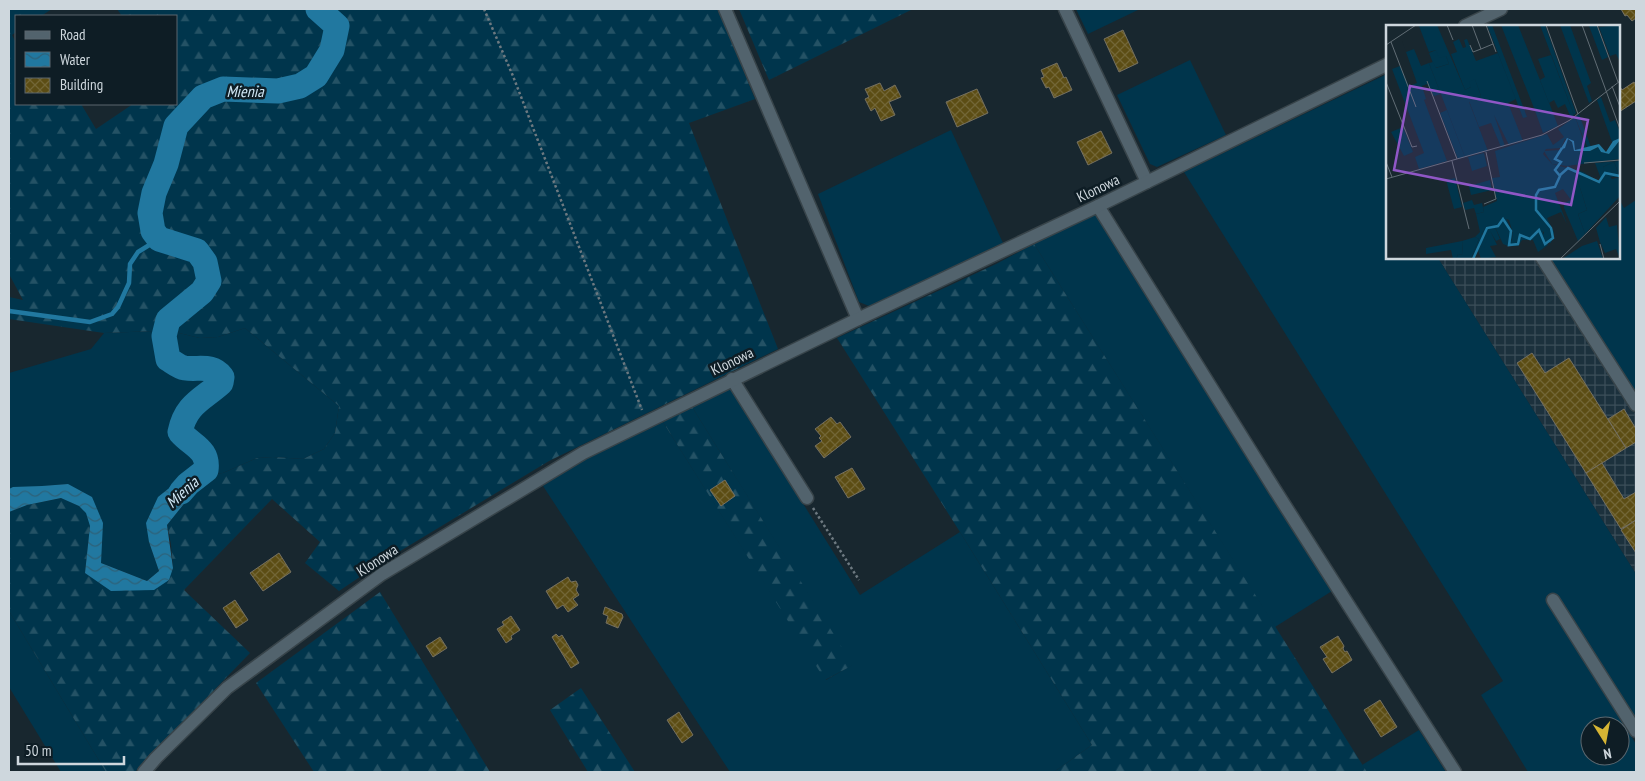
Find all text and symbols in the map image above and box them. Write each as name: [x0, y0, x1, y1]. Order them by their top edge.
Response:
legend: [15, 15, 178, 105]
text: Road: [60, 25, 86, 44]
inset map: [1386, 25, 1620, 259]
text: Water: [60, 50, 91, 69]
text: Building: [60, 75, 103, 94]
water label: Mienia: [226, 81, 265, 101]
street label: Klonowa: [1074, 170, 1122, 206]
street label: Klonowa: [708, 343, 756, 379]
water label: Mienia: [161, 471, 204, 512]
street label: Klonowa: [353, 540, 401, 580]
north arrow: [1580, 716, 1630, 766]
scale bar: [18, 734, 124, 766]
text: 50 m: [25, 741, 51, 760]
text: N: [1602, 744, 1613, 763]

